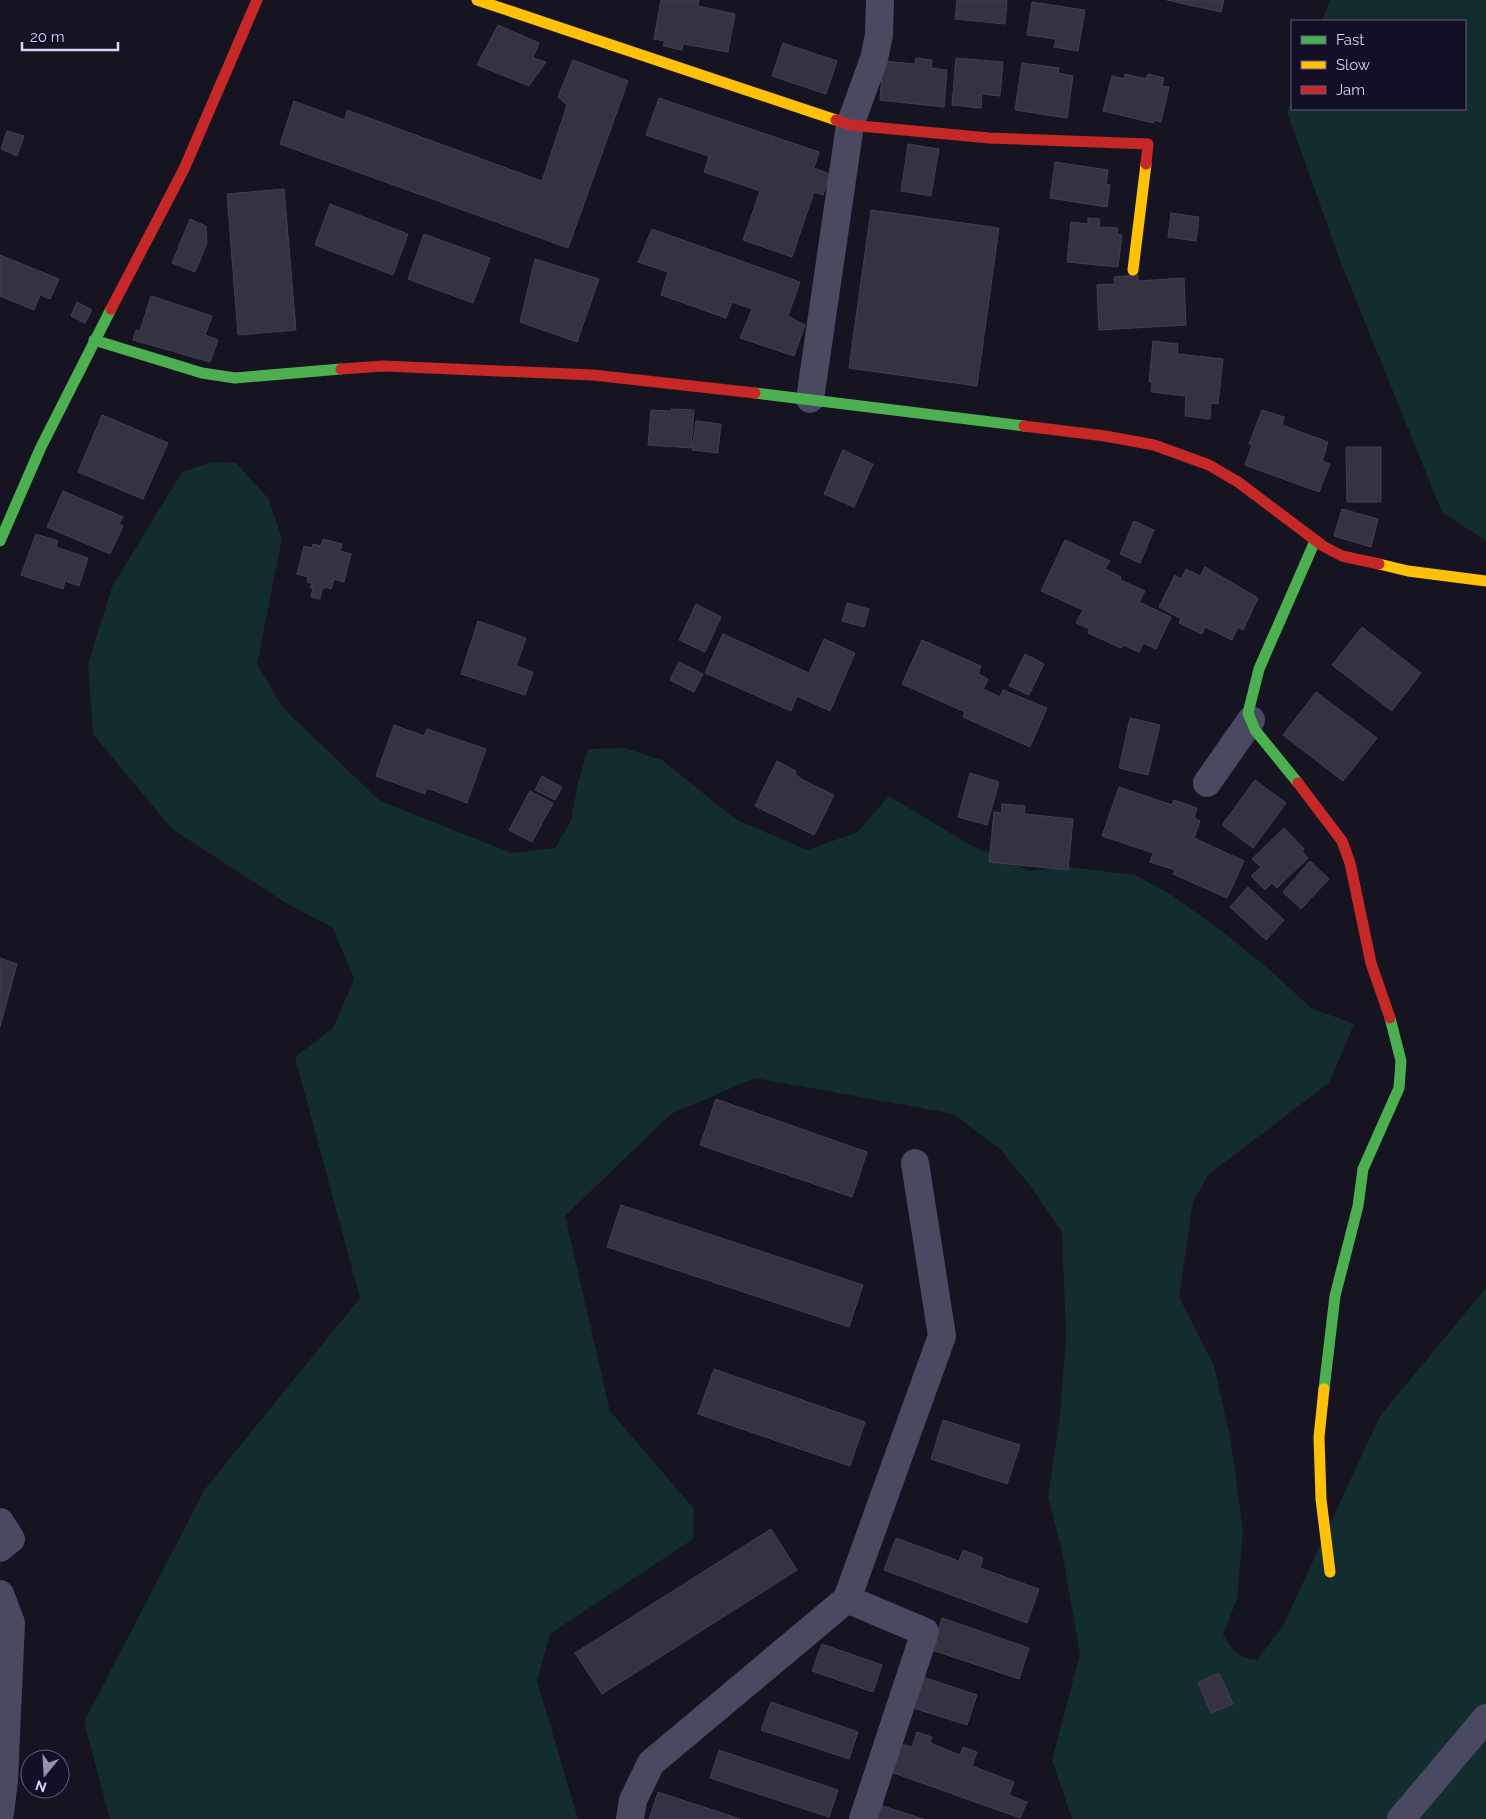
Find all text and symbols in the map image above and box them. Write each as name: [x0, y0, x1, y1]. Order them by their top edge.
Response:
scale bar: [22, 20, 119, 52]
legend: [1291, 20, 1466, 110]
text: 20 m: [30, 28, 65, 46]
text: Fast: [1336, 31, 1364, 49]
text: Slow: [1336, 56, 1370, 74]
text: Jam: [1336, 81, 1365, 99]
north arrow: [20, 1749, 70, 1799]
text: N: [33, 1777, 49, 1796]

